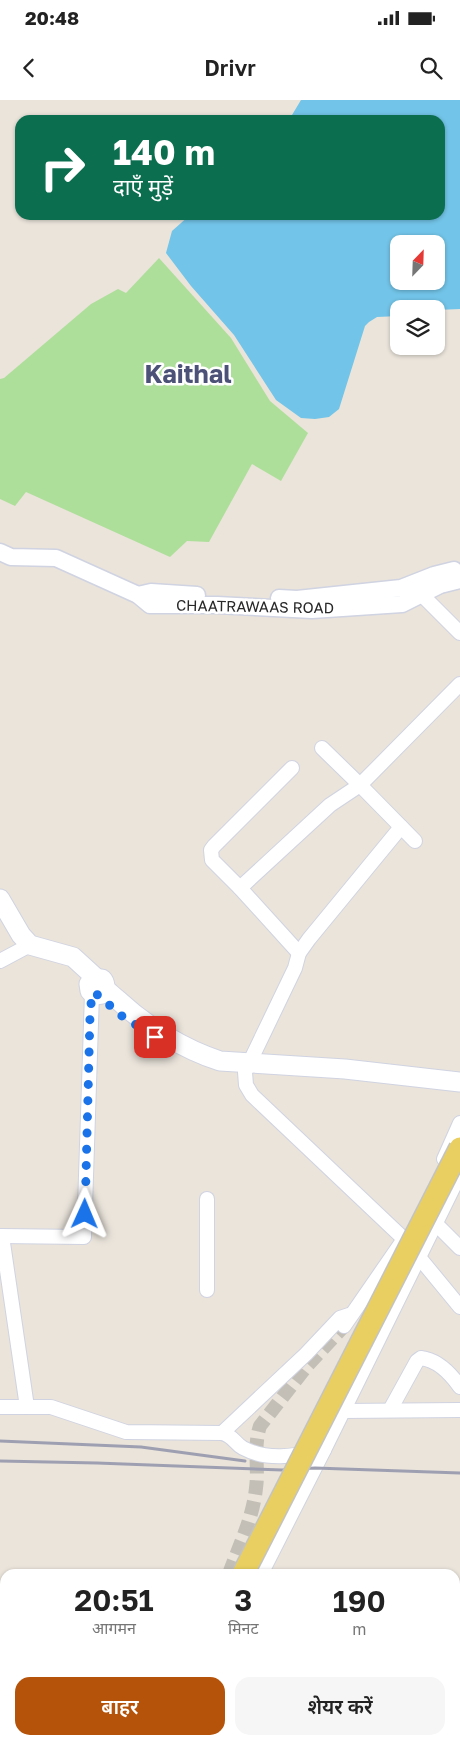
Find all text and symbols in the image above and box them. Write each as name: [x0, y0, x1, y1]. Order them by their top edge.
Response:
text: 20:48: [25, 6, 79, 29]
icon: back: [15, 54, 43, 82]
text: Drivr: [204, 54, 256, 81]
icon: search: [417, 54, 445, 82]
text: 140 m: [113, 131, 215, 173]
icon: right: [30, 135, 95, 200]
text: दाएँ मुड़ें: [113, 173, 173, 200]
north arrow: [390, 235, 445, 290]
map controls: [390, 235, 445, 355]
button: layers: [390, 300, 445, 355]
district label: Kaithal: [144, 358, 232, 389]
street label: CHAATRAWAAS ROAD: [176, 596, 334, 616]
pin: [134, 1016, 176, 1058]
icon: arrive: [141, 1023, 169, 1051]
position arrow: [58, 1187, 110, 1239]
text: 20:51: [74, 1582, 154, 1618]
text: 3: [234, 1582, 252, 1618]
text: 190: [333, 1583, 386, 1619]
text: आगमन: [92, 1618, 136, 1638]
text: मिनट: [228, 1618, 259, 1638]
text: m: [352, 1619, 366, 1639]
button: बाहर: [15, 1677, 225, 1735]
button: शेयर करें: [235, 1677, 445, 1735]

